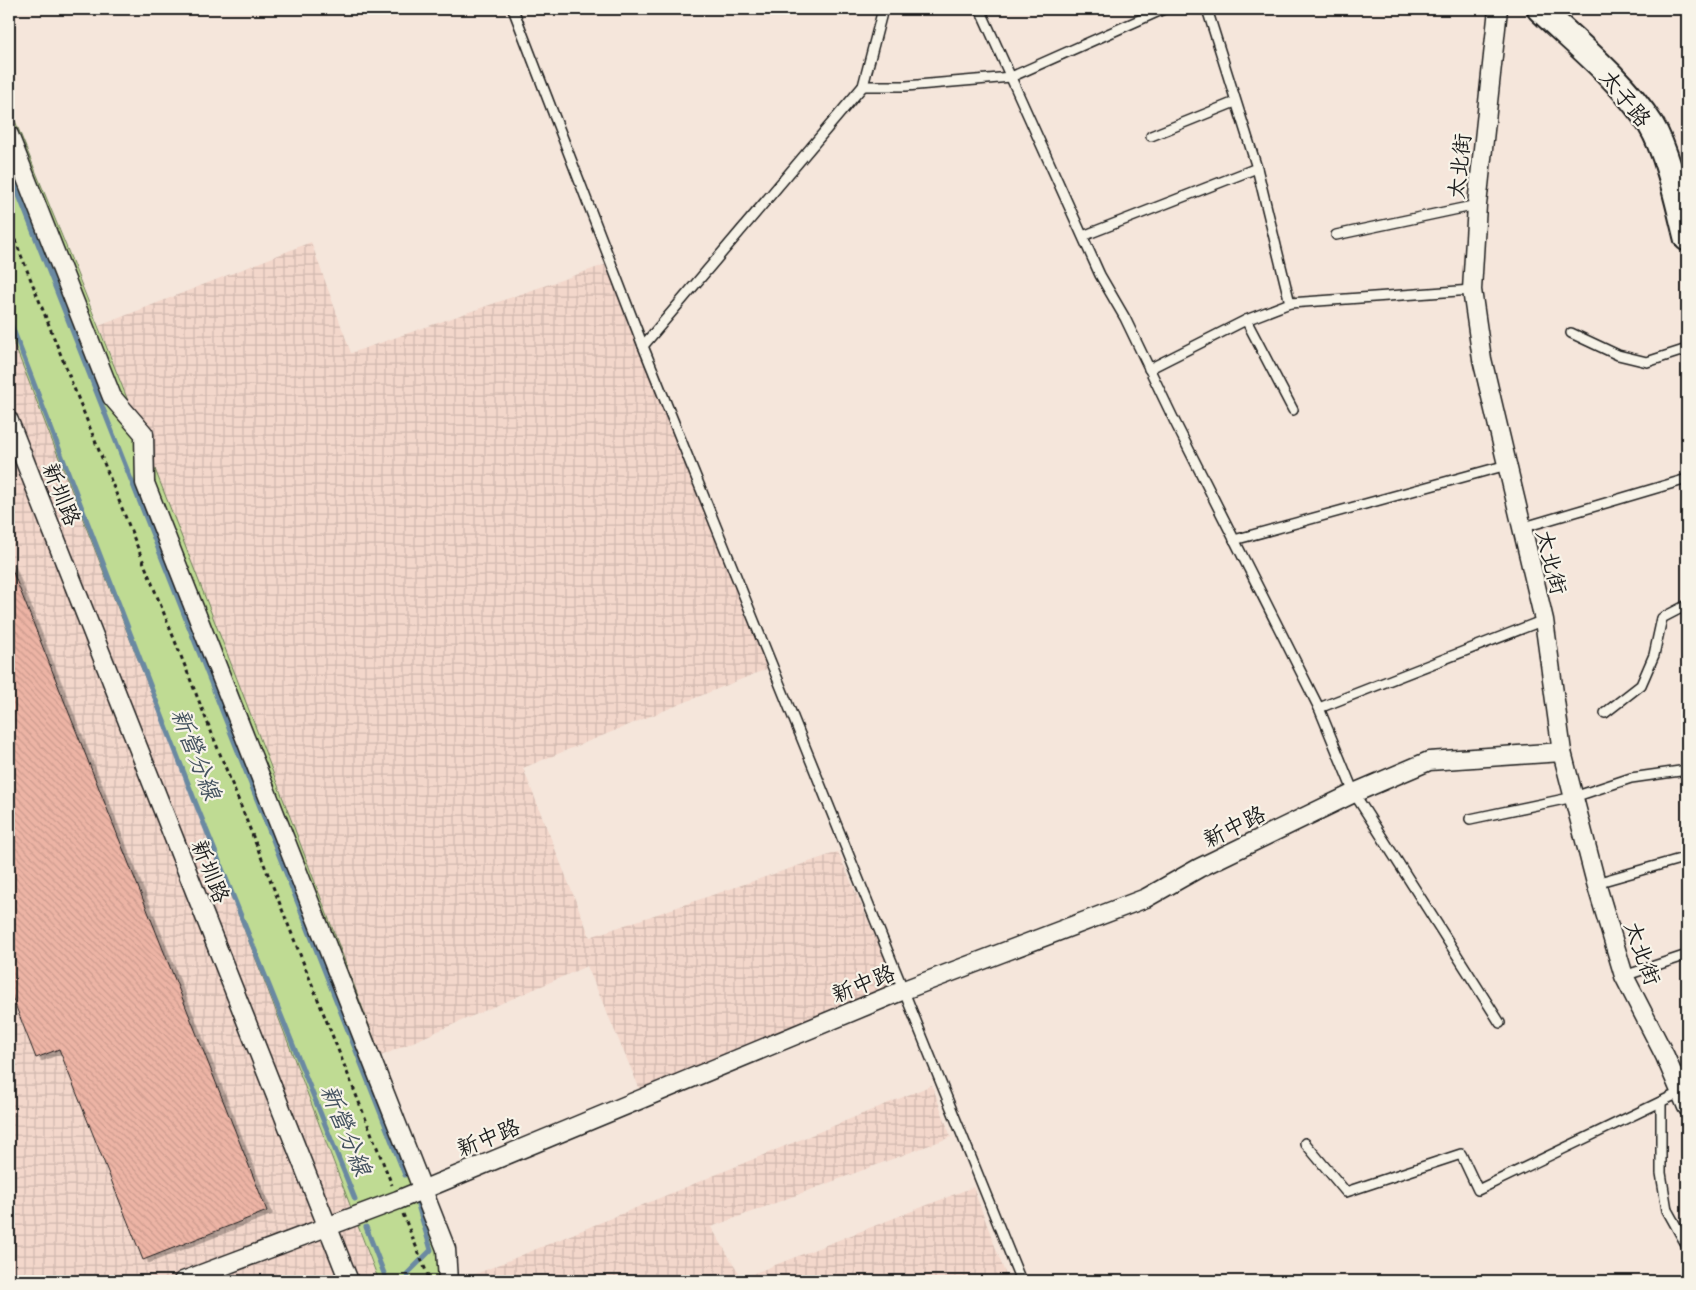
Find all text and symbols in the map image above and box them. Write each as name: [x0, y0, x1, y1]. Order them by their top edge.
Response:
street label: 太子路: [1590, 64, 1657, 136]
street label: 太北街: [1443, 132, 1481, 201]
street label: 新圳路: [32, 459, 86, 532]
street label: 太北街: [1526, 527, 1573, 599]
water label: 新營分線: [160, 704, 228, 808]
street label: 新中路: [1199, 800, 1272, 858]
street label: 新圳路: [181, 836, 235, 909]
street label: 太北街: [1614, 918, 1667, 991]
street label: 新中路: [828, 959, 901, 1013]
water label: 新營分線: [309, 1080, 379, 1184]
street label: 新中路: [453, 1113, 526, 1167]

